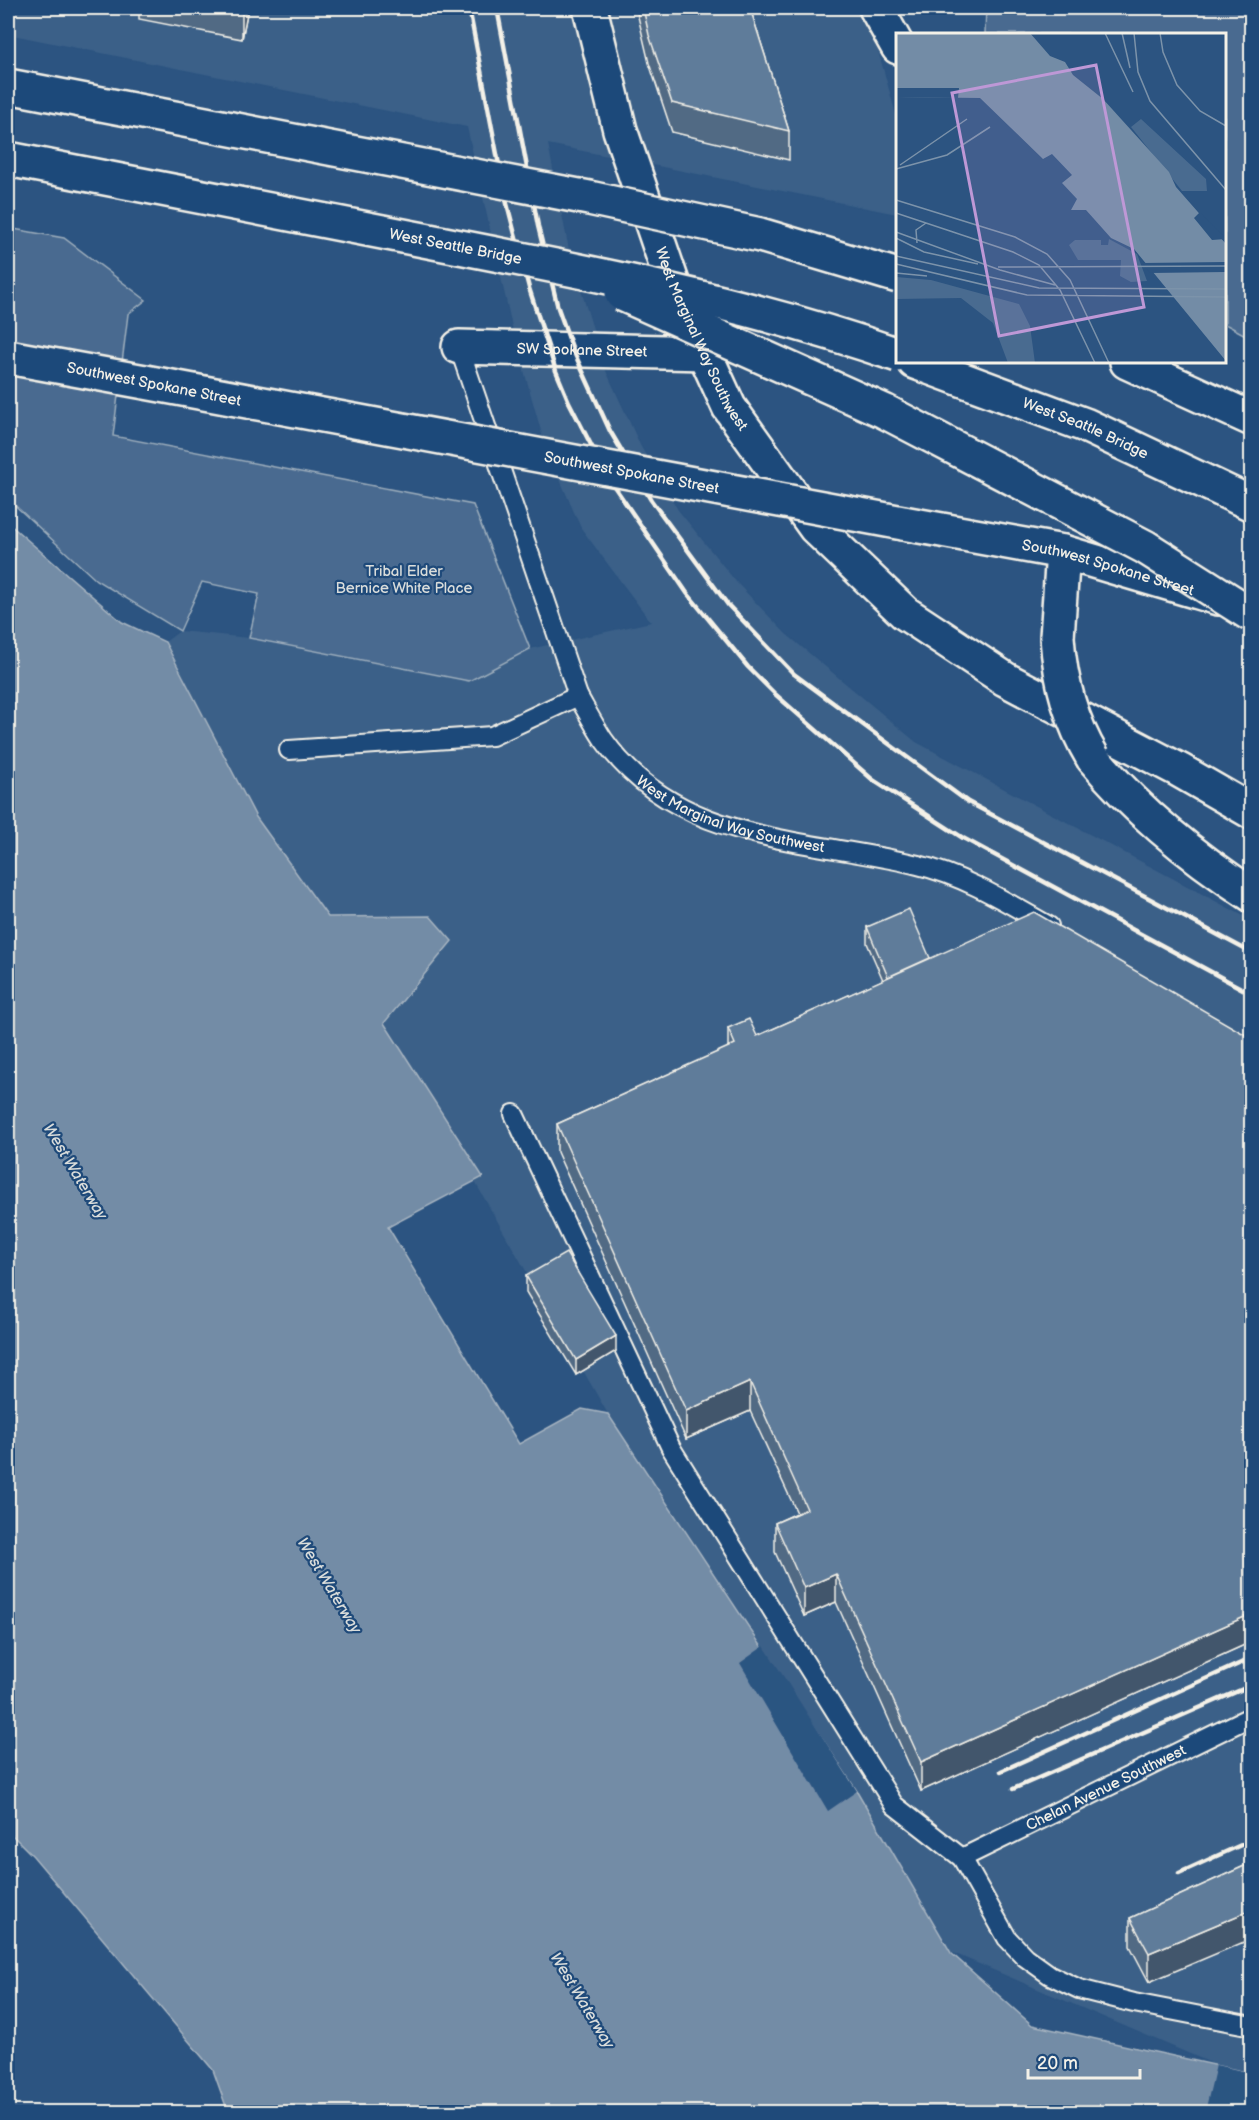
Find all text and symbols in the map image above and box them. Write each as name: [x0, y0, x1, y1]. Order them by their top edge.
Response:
inset map: [896, 33, 1226, 363]
street label: West Seattle Bridge: [387, 225, 524, 269]
street label: West Marginal Way Southwest: [651, 244, 752, 435]
street label: SW Spokane Street: [516, 339, 648, 362]
street label: Southwest Spokane Street: [65, 358, 243, 411]
street label: West Seattle Bridge: [1020, 394, 1151, 464]
street label: Southwest Spokane Street: [543, 447, 721, 499]
street label: Southwest Spokane Street: [1020, 536, 1196, 600]
park label: Tribal Elder Bernice White Place: [336, 562, 473, 598]
street label: West Marginal Way Southwest: [632, 771, 826, 857]
water label: West Waterway: [39, 1120, 111, 1224]
water label: West Waterway: [293, 1534, 365, 1638]
street label: Chelan Avenue Southwest: [1023, 1741, 1189, 1835]
water label: West Waterway: [546, 1949, 618, 2053]
scale bar: [1028, 2042, 1140, 2080]
text: 20 m: [1037, 2053, 1078, 2074]

